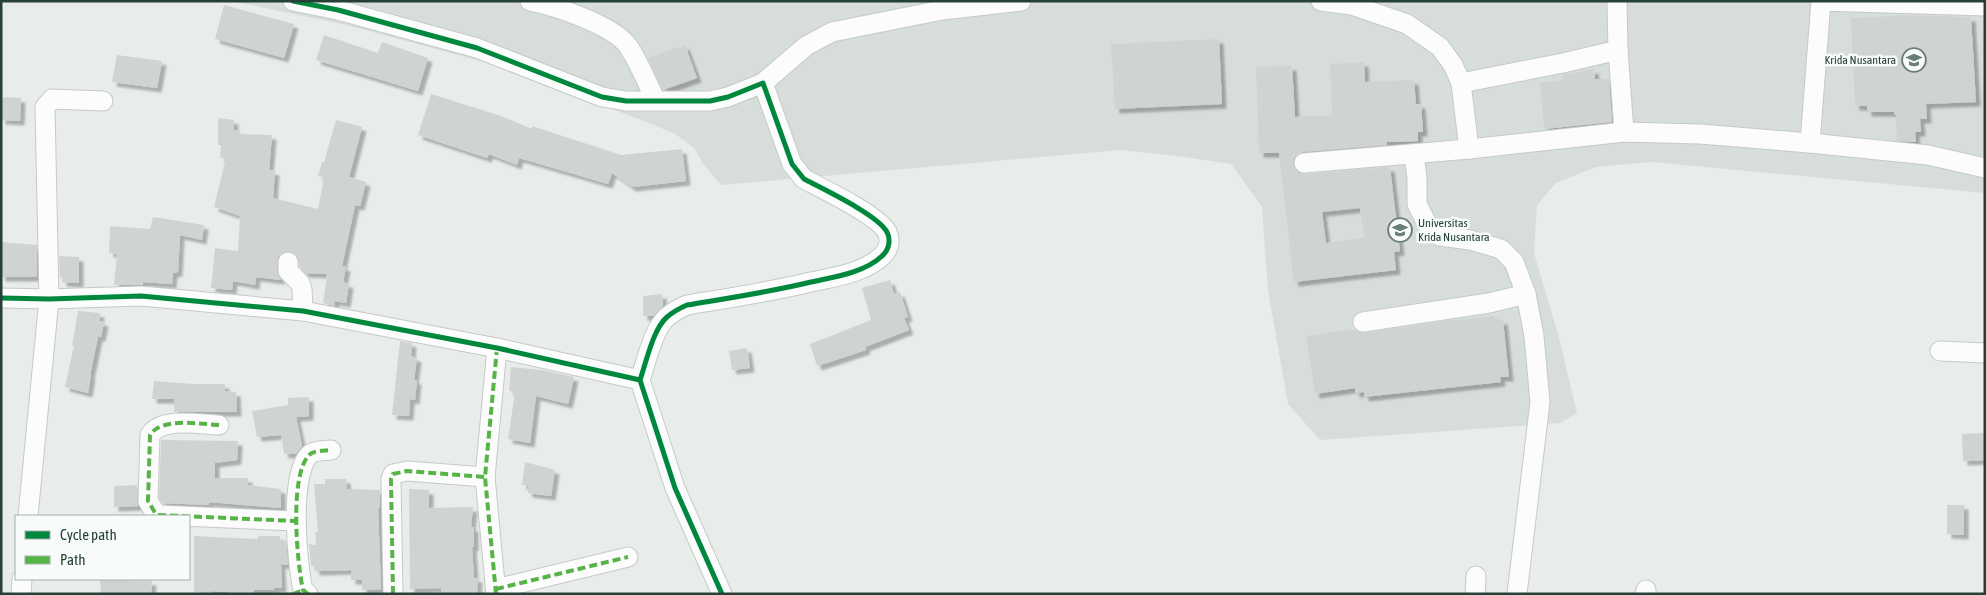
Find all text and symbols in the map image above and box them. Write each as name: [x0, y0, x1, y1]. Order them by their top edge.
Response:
school or university icon: Krida Nusantara: [1901, 47, 1927, 73]
place label: Krida Nusantara: [1824, 53, 1896, 67]
place label: Universitas Krida Nusantara: [1418, 216, 1490, 244]
school or university icon: Universitas Krida Nusantara: [1387, 217, 1413, 243]
legend: [15, 515, 190, 580]
text: Cycle path: [60, 526, 117, 543]
text: Path: [60, 551, 86, 568]

